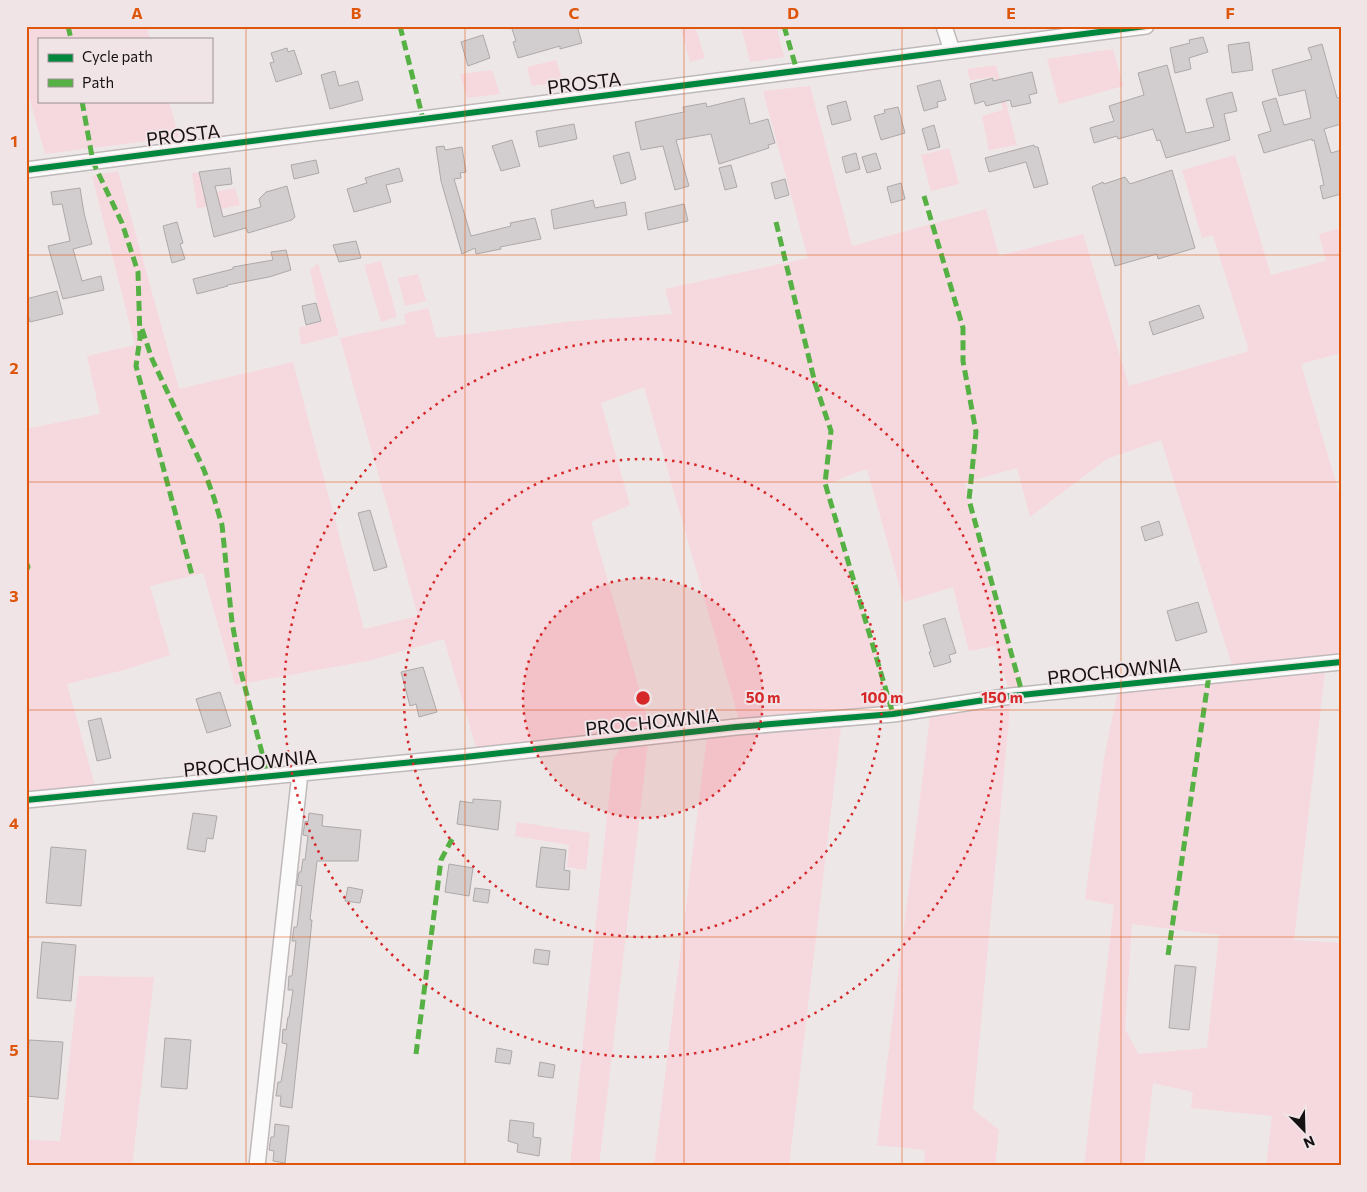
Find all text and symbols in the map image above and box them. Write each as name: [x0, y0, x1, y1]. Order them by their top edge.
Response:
text: A: [131, 3, 143, 22]
text: B: [351, 3, 362, 22]
text: C: [569, 3, 580, 22]
text: D: [787, 3, 799, 22]
text: E: [1006, 3, 1016, 22]
text: F: [1225, 3, 1235, 22]
legend: [38, 38, 212, 102]
text: Cycle path: [82, 47, 153, 65]
street label: PROSTA: [546, 67, 622, 98]
text: Path: [82, 73, 114, 91]
street label: PROSTA: [145, 119, 221, 150]
text: 1: [10, 131, 18, 150]
text: 2: [9, 358, 19, 377]
text: 3: [9, 586, 19, 605]
street label: PROCHOWNIA: [1046, 652, 1182, 689]
text: 50 m: [746, 688, 780, 706]
text: 100 m: [861, 688, 903, 706]
text: 150 m: [981, 688, 1023, 706]
centre of rings: [634, 689, 652, 707]
street label: PROCHOWNIA: [584, 703, 720, 740]
street label: PROCHOWNIA: [182, 744, 318, 781]
text: 4: [9, 813, 19, 832]
text: 5: [9, 1040, 19, 1059]
north arrow: [1280, 1104, 1330, 1154]
text: N: [1301, 1133, 1317, 1152]

